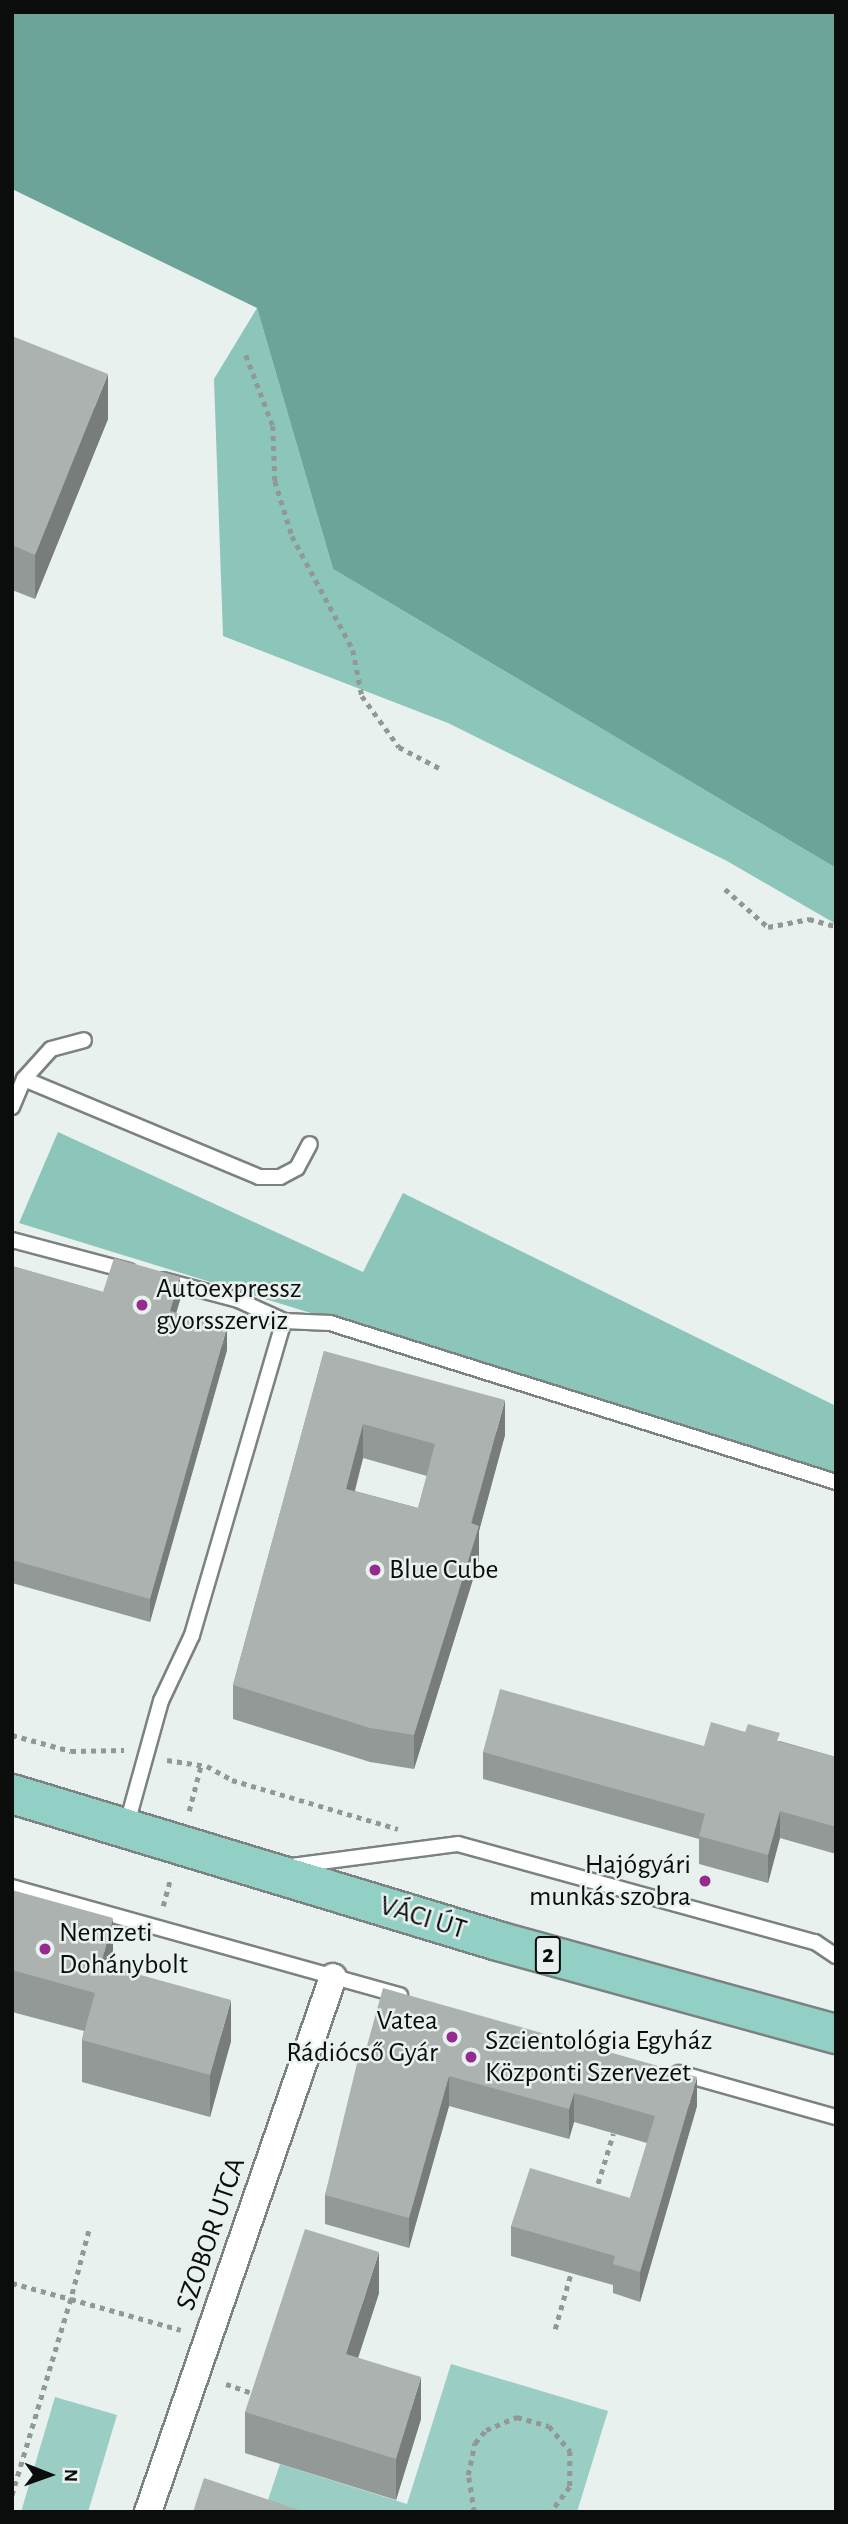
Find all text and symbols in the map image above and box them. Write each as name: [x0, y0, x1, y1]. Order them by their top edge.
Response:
place label: Autoexpressz gyorsszerviz: [156, 1272, 301, 1338]
marker: Autoexpressz gyorsszerviz: [134, 1297, 150, 1313]
place label: Blue Cube: [389, 1553, 499, 1587]
marker: Blue Cube: [367, 1562, 383, 1578]
place label: Hajógyári munkás szobra: [529, 1848, 691, 1914]
marker: Hajógyári munkás szobra: [697, 1873, 713, 1889]
street label: VÁCI ÚT: [376, 1889, 470, 1947]
place label: Nemzeti Dohánybolt: [59, 1916, 188, 1982]
road number: 2: [534, 1932, 562, 1978]
marker: Nemzeti Dohánybolt: [37, 1941, 53, 1957]
place label: Vatea Rádiócső Gyár: [286, 2004, 438, 2070]
place label: Szcientológia Egyház Központi Szervezet: [485, 2024, 712, 2090]
marker: Vatea Rádiócső Gyár: [444, 2029, 460, 2045]
marker: Szcientológia Egyház Központi Szervezet: [463, 2049, 479, 2065]
street label: SZOBOR UTCA: [169, 2153, 253, 2315]
north arrow: [14, 2440, 84, 2510]
text: N: [61, 2469, 80, 2482]

